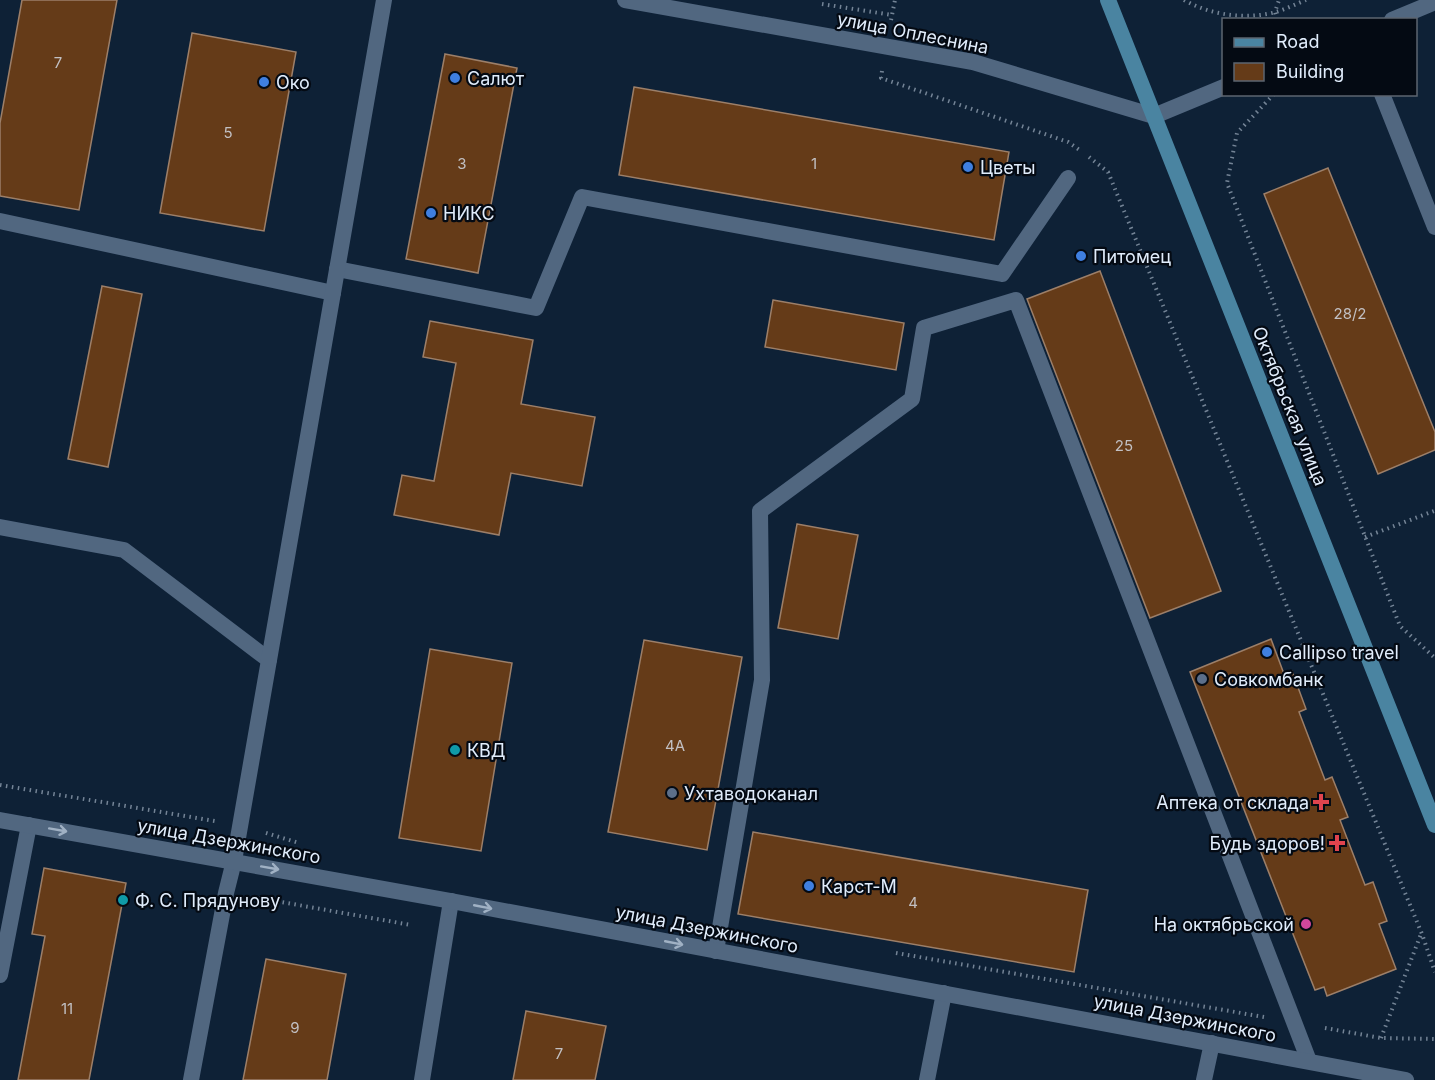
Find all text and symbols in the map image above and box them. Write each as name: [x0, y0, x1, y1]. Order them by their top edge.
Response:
street label: улица Оплеснина: [836, 8, 990, 58]
legend: [1222, 18, 1417, 96]
text: Road: [1276, 31, 1319, 52]
house number: 7: [54, 53, 62, 72]
text: Building: [1276, 61, 1344, 82]
place label: Салют: [467, 68, 525, 89]
marker: Салют: [448, 71, 462, 85]
place label: Око: [276, 72, 310, 93]
marker: Око: [257, 75, 271, 89]
house number: 5: [223, 123, 233, 142]
house number: 3: [457, 154, 467, 173]
house number: 1: [811, 154, 817, 173]
place label: Цветы: [980, 157, 1036, 178]
marker: Цветы: [961, 160, 975, 174]
place label: НИКС: [443, 203, 495, 224]
marker: НИКС: [424, 206, 438, 220]
place label: Питомец: [1093, 246, 1171, 267]
marker: Питомец: [1074, 249, 1088, 263]
house number: 28/2: [1334, 304, 1366, 323]
street label: Октябрьская улица: [1248, 323, 1332, 489]
house number: 25: [1115, 436, 1133, 455]
place label: Callipso travel: [1279, 642, 1399, 663]
marker: Callipso travel: [1260, 645, 1274, 659]
place label: Совкомбанк: [1214, 669, 1324, 690]
marker: Совкомбанк: [1195, 672, 1209, 686]
house number: 4А: [665, 736, 685, 755]
place label: КВД: [467, 740, 506, 761]
marker: КВД: [448, 743, 462, 757]
place label: Ухтаводоканал: [684, 783, 818, 804]
marker: Ухтаводоканал: [665, 786, 679, 800]
place label: Аптека от склада: [1156, 792, 1309, 813]
marker: Аптека от склада: [1314, 795, 1328, 809]
street label: улица Дзержинского: [136, 815, 322, 867]
one-way arrow: [47, 825, 67, 836]
place label: Будь здоров!: [1210, 833, 1325, 854]
marker: Будь здоров!: [1330, 836, 1344, 850]
one-way arrow: [260, 863, 280, 874]
place label: Карст-М: [821, 876, 897, 897]
marker: Карст-М: [802, 879, 816, 893]
place label: Ф. С. Прядунову: [135, 890, 280, 911]
marker: Ф. С. Прядунову: [116, 893, 130, 907]
house number: 4: [908, 893, 918, 912]
street label: улица Дзержинского: [614, 901, 800, 957]
one-way arrow: [472, 902, 492, 913]
place label: На октябрьской: [1154, 914, 1294, 935]
marker: На октябрьской: [1299, 917, 1313, 931]
one-way arrow: [664, 938, 684, 949]
street label: улица Дзержинского: [1092, 990, 1278, 1046]
house number: 11: [61, 999, 73, 1018]
house number: 9: [290, 1018, 300, 1037]
house number: 7: [555, 1044, 563, 1063]

